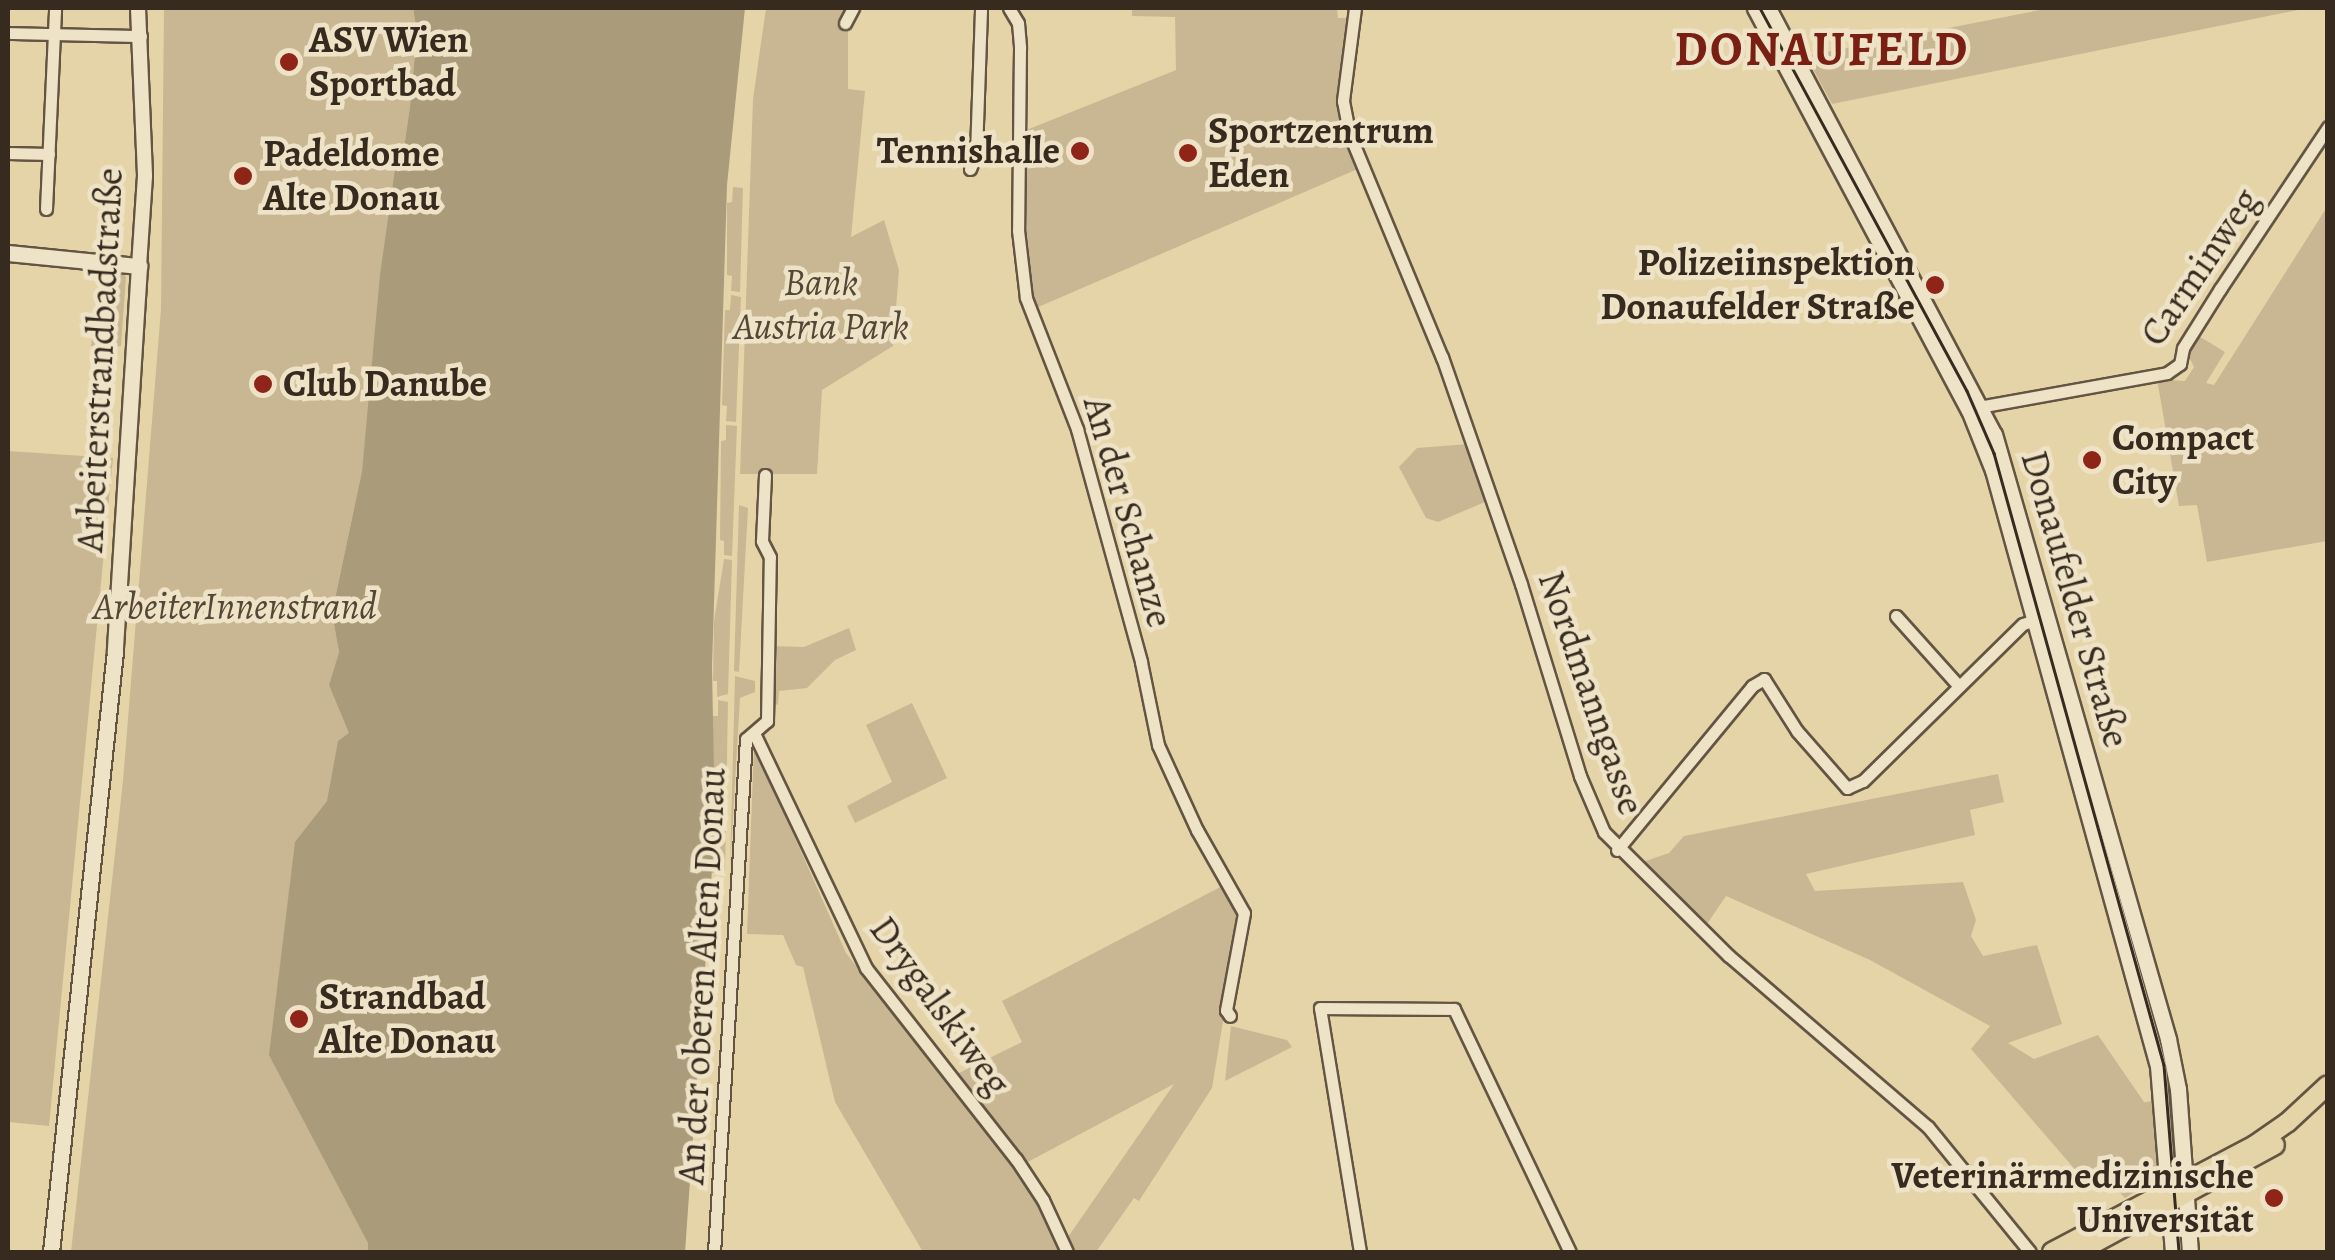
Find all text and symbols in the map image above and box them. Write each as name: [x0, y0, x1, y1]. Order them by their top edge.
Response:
place label: ASV Wien Sportbad: [309, 17, 468, 106]
district label: DONAUFELD: [1674, 21, 1970, 79]
marker: ASV Wien Sportbad: [278, 51, 300, 73]
place label: Sportzentrum Eden: [1208, 108, 1434, 198]
place label: Tennishalle: [877, 128, 1060, 174]
place label: Padeldome Alte Donau: [263, 131, 440, 220]
marker: Tennishalle: [1069, 140, 1091, 162]
marker: Sportzentrum Eden: [1177, 142, 1199, 164]
marker: Padeldome Alte Donau: [232, 165, 254, 187]
street label: Arbeiterstrandbadstraße: [67, 167, 133, 553]
street label: Carminweg: [2131, 179, 2269, 355]
place label: Polizeiinspektion Donaufelder Straße: [1600, 240, 1915, 330]
park label: Bank Austria Park: [733, 260, 909, 350]
marker: Polizeiinspektion Donaufelder Straße: [1924, 274, 1946, 296]
place label: Club Danube: [283, 361, 487, 407]
marker: Club Danube: [252, 373, 274, 395]
street label: An der Schanze: [1073, 391, 1183, 633]
place label: Compact City: [2112, 415, 2254, 504]
street label: Donaufelder Straße: [2011, 445, 2139, 753]
marker: Compact City: [2081, 449, 2103, 471]
street label: Nordmanngasse: [1528, 565, 1654, 821]
park label: ArbeiterInnenstrand: [93, 584, 377, 630]
street label: An der oberen Alten Donau: [668, 766, 736, 1186]
street label: Drygalskiweg: [860, 908, 1020, 1104]
place label: Strandbad Alte Donau: [319, 974, 496, 1064]
marker: Strandbad Alte Donau: [288, 1008, 310, 1030]
place label: Veterinärmedizinische Universität: [1892, 1153, 2254, 1242]
marker: Veterinärmedizinische Universität: [2263, 1187, 2285, 1209]

